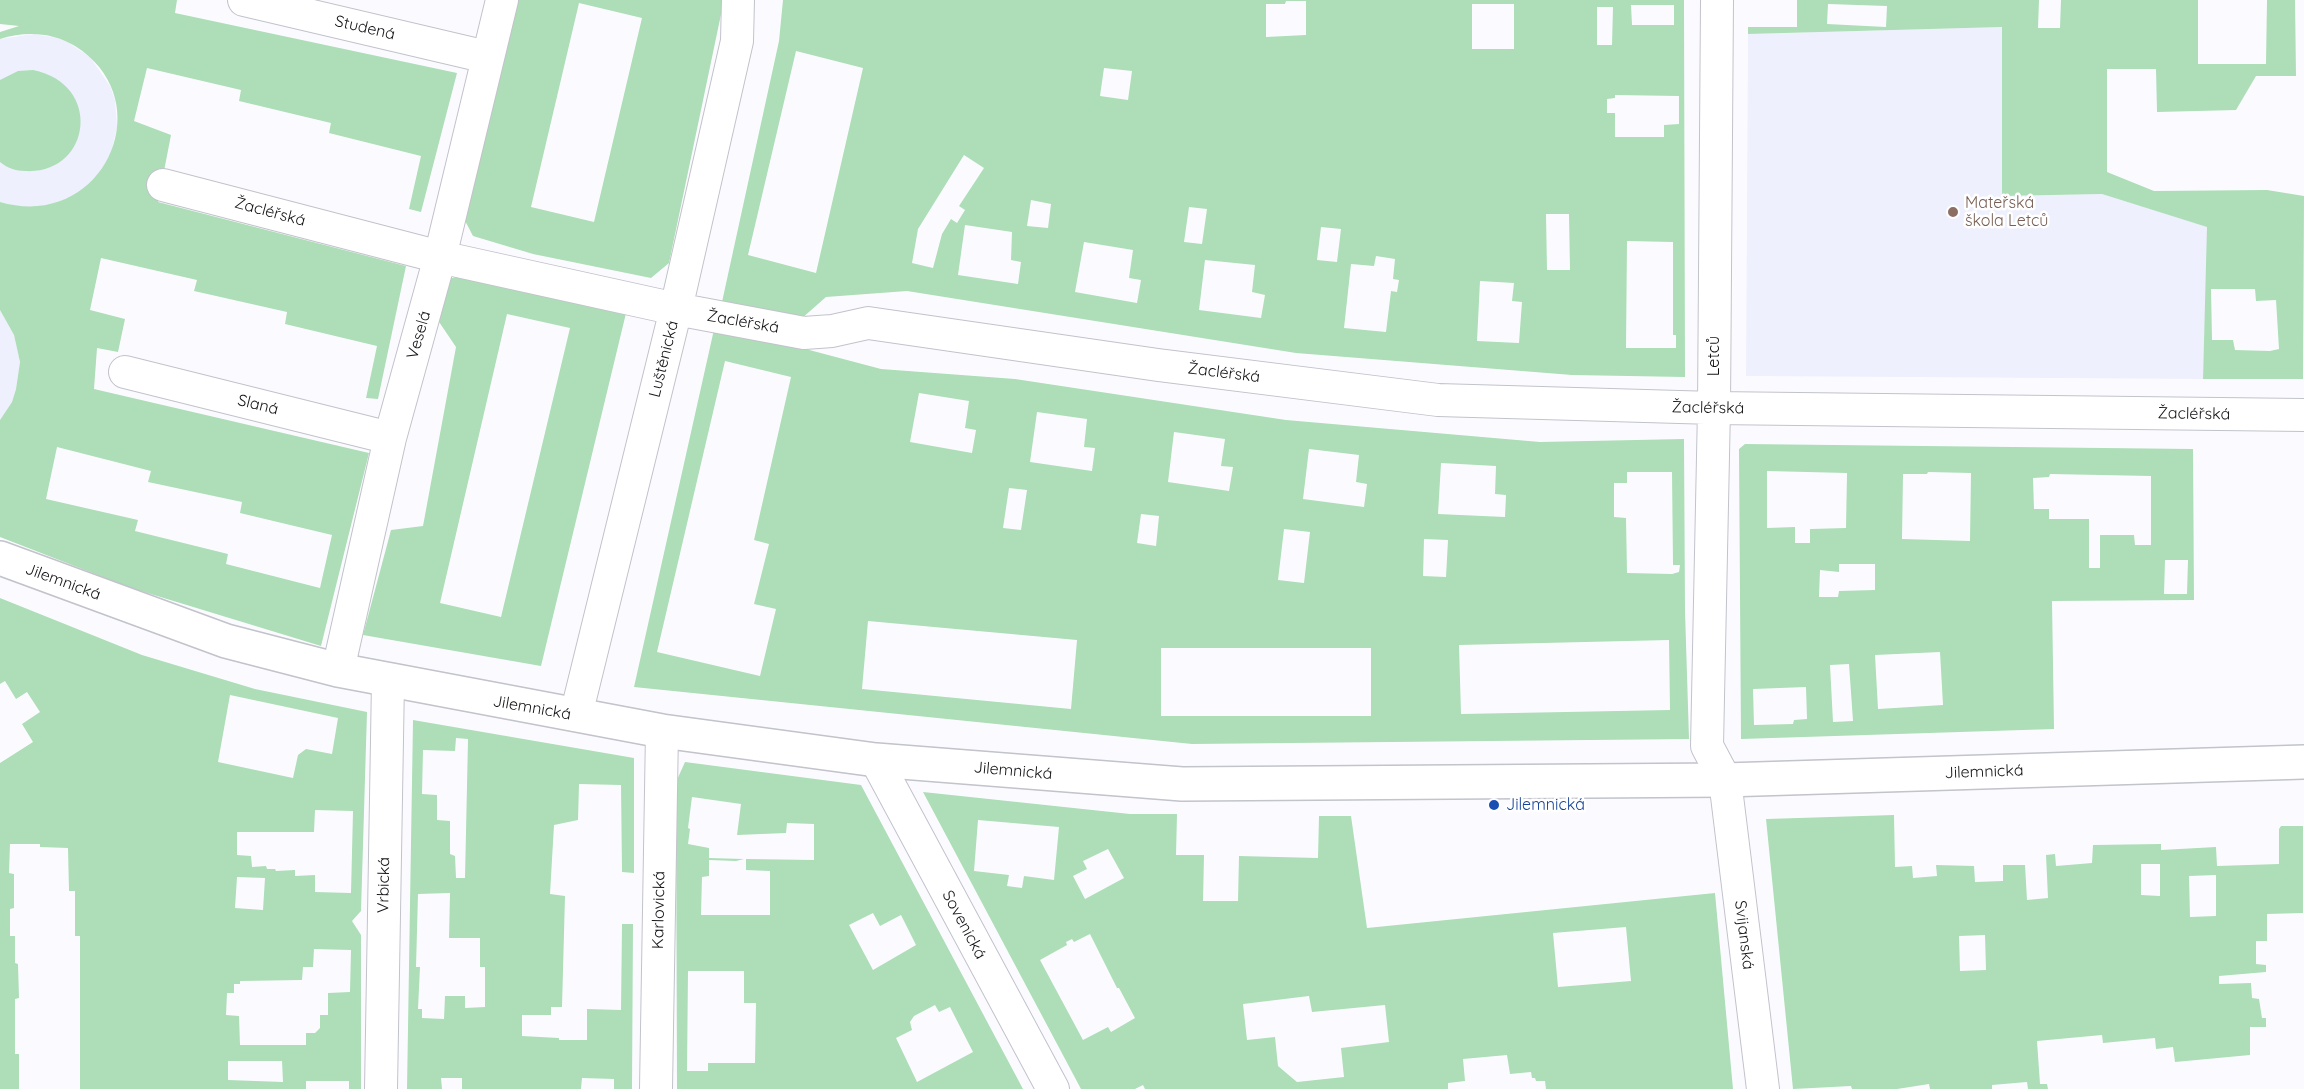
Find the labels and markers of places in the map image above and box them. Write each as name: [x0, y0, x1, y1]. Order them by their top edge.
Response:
place label: Mateřská škola Letců: [1965, 193, 2048, 231]
marker: Mateřská škola Letců: [1946, 205, 1960, 219]
place label: Jilemnická: [1506, 795, 1585, 815]
marker: Jilemnická: [1487, 798, 1501, 812]

